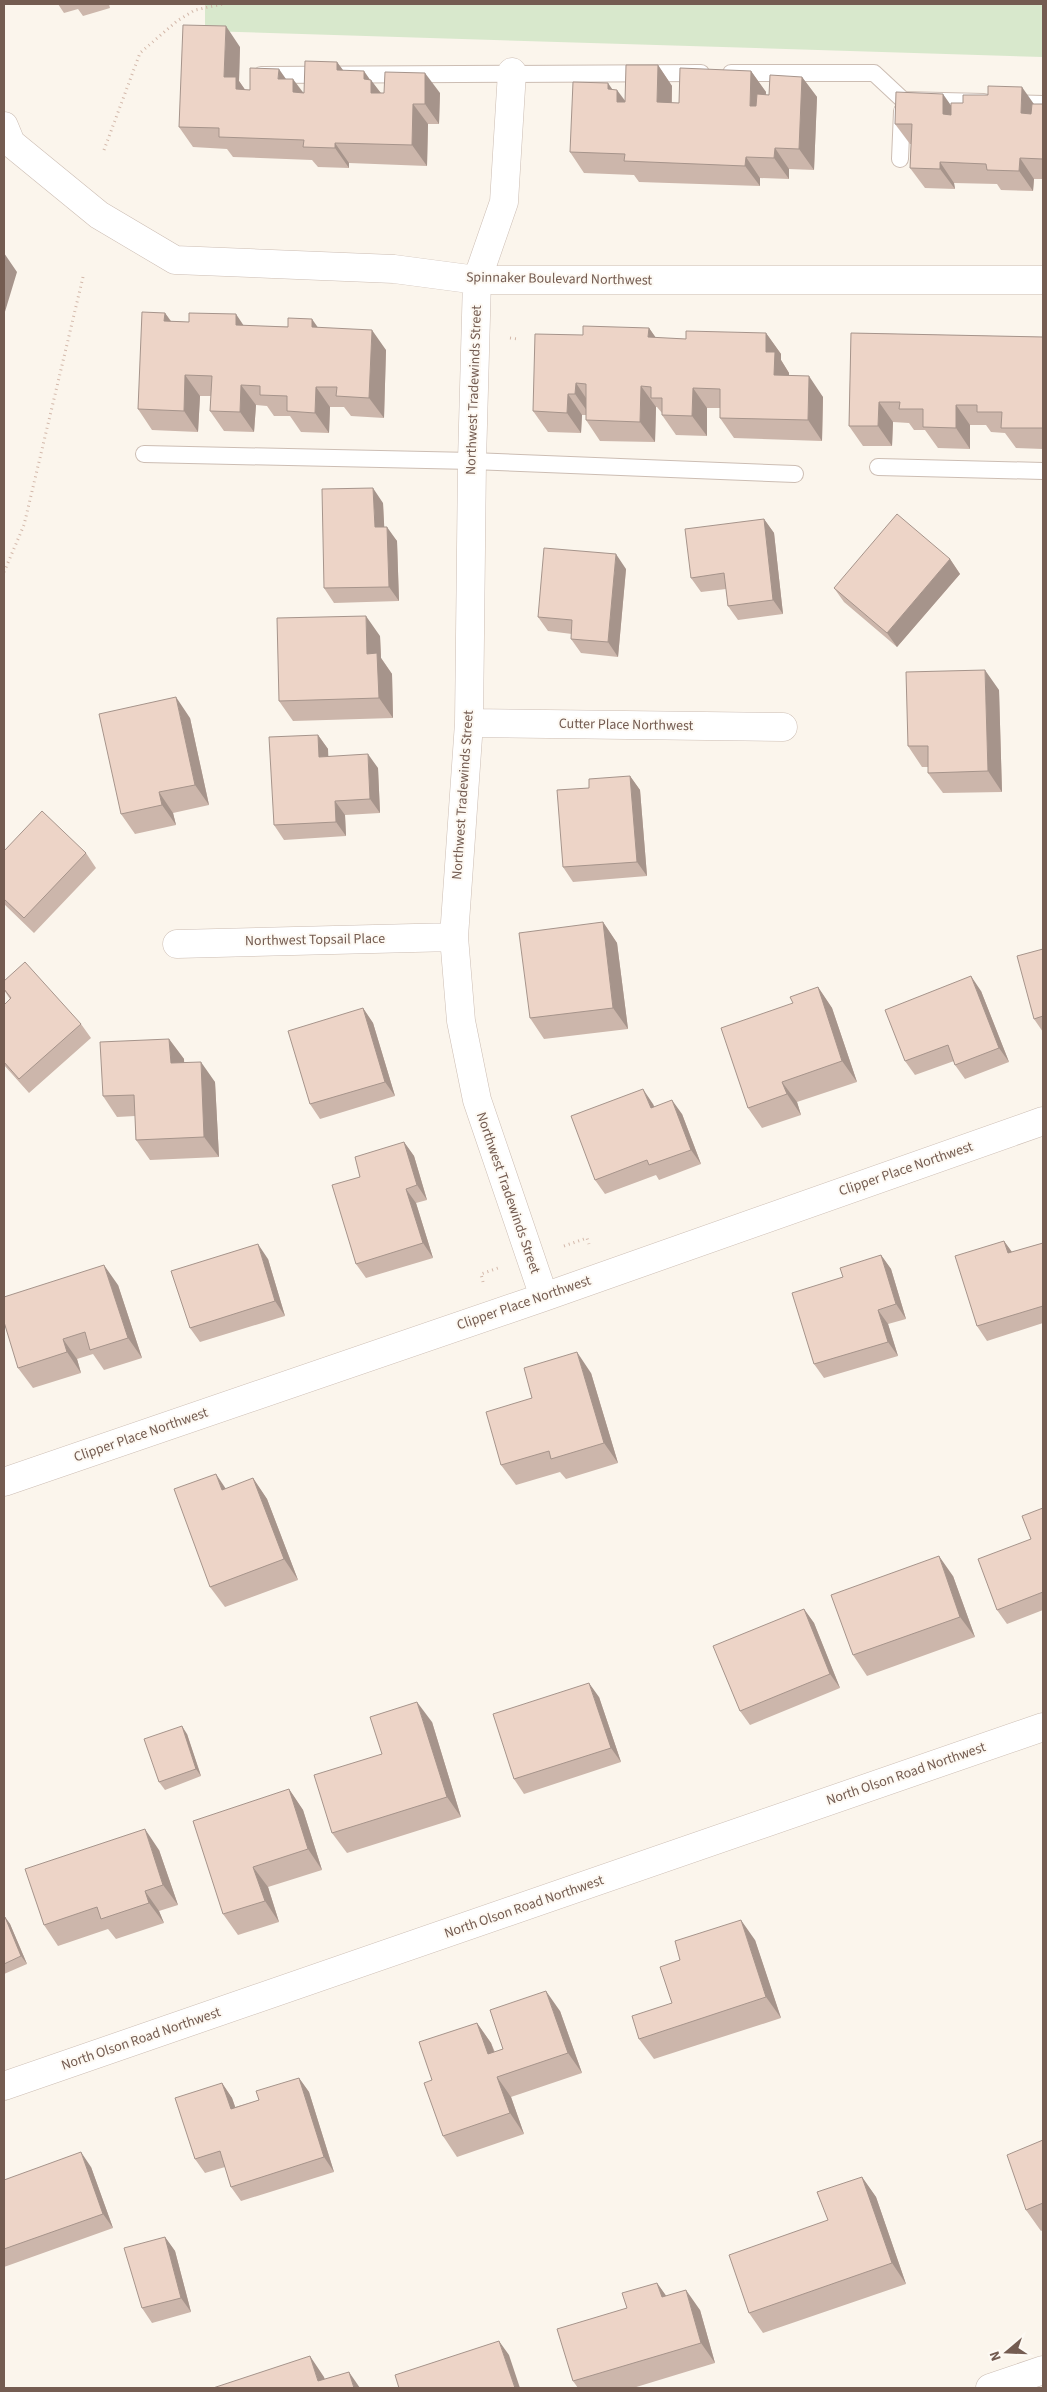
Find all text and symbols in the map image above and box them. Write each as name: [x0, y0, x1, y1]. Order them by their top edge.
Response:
street label: Spinnaker Boulevard Northwest: [466, 267, 652, 291]
street label: Northwest Tradewinds Street: [461, 305, 487, 475]
street label: Northwest Tradewinds Street: [447, 709, 479, 880]
street label: Cutter Place Northwest: [559, 714, 694, 736]
street label: Northwest Topsail Place: [245, 929, 385, 951]
street label: Northwest Tradewinds Street: [471, 1109, 545, 1277]
street label: Clipper Place Northwest: [836, 1137, 976, 1201]
street label: Clipper Place Northwest: [454, 1271, 594, 1335]
street label: Clipper Place Northwest: [71, 1403, 211, 1467]
street label: North Olson Road Northwest: [824, 1737, 989, 1811]
street label: North Olson Road Northwest: [442, 1870, 607, 1944]
street label: North Olson Road Northwest: [59, 2002, 224, 2076]
north arrow: [982, 2327, 1032, 2377]
text: N: [985, 2348, 1007, 2364]

